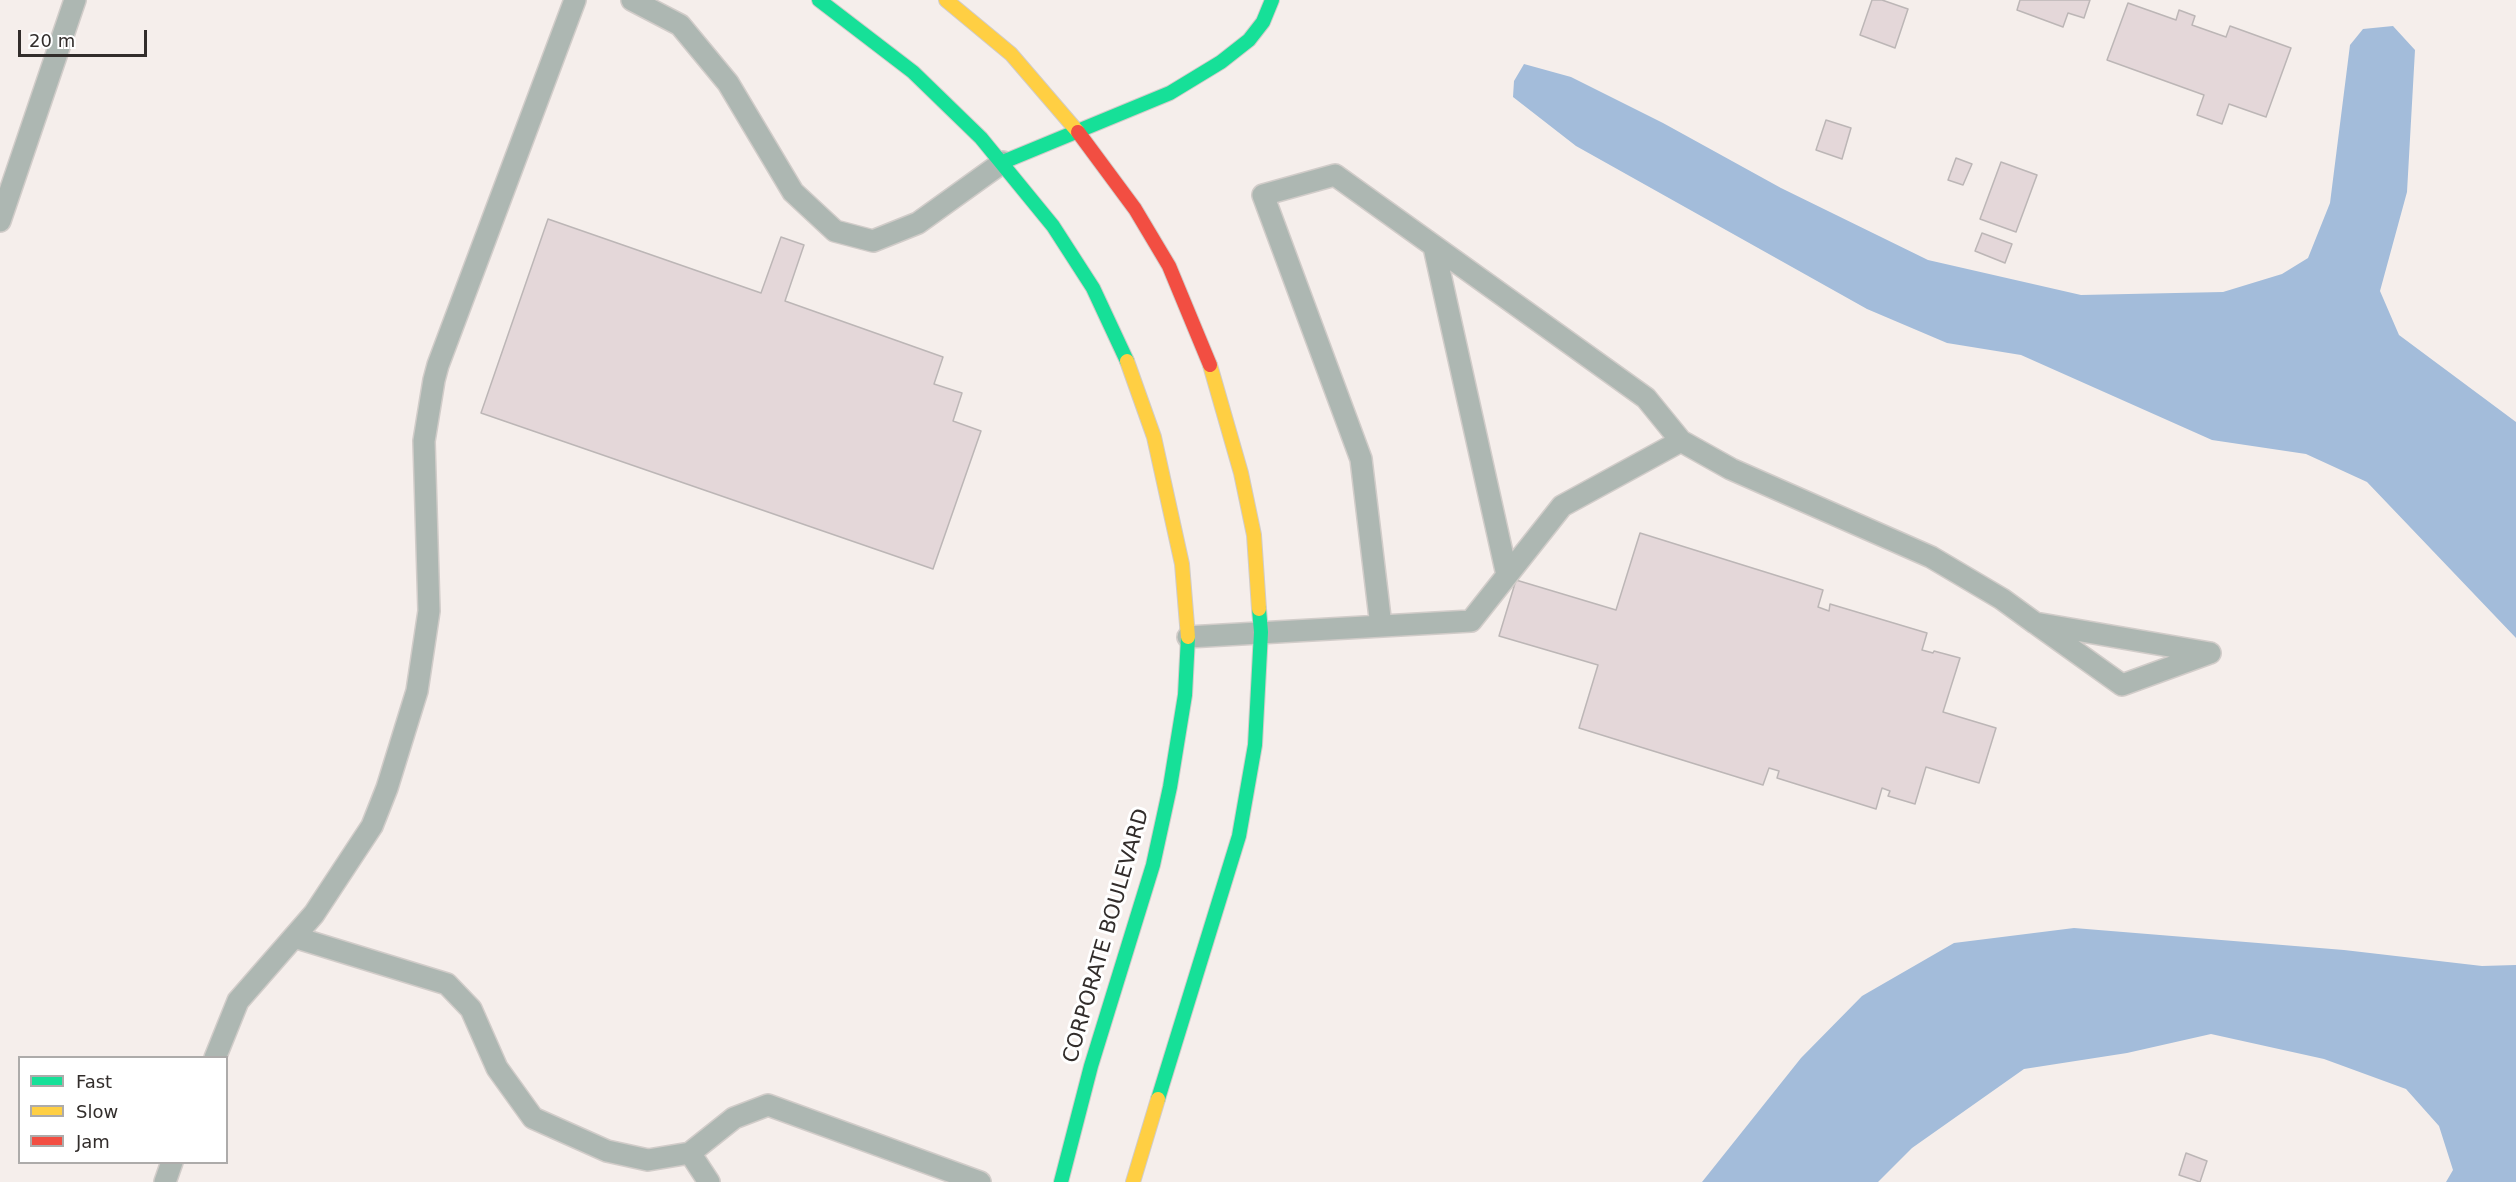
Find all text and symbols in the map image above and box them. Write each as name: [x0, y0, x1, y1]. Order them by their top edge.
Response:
scale bar: [21, 18, 150, 56]
text: 20 m: [29, 30, 75, 51]
street label: CORPORATE BOULEVARD: [1059, 806, 1155, 1066]
legend: [18, 1056, 228, 1164]
text: Fast: [76, 1071, 112, 1092]
text: Slow: [76, 1101, 118, 1122]
text: Jam: [76, 1131, 110, 1152]

